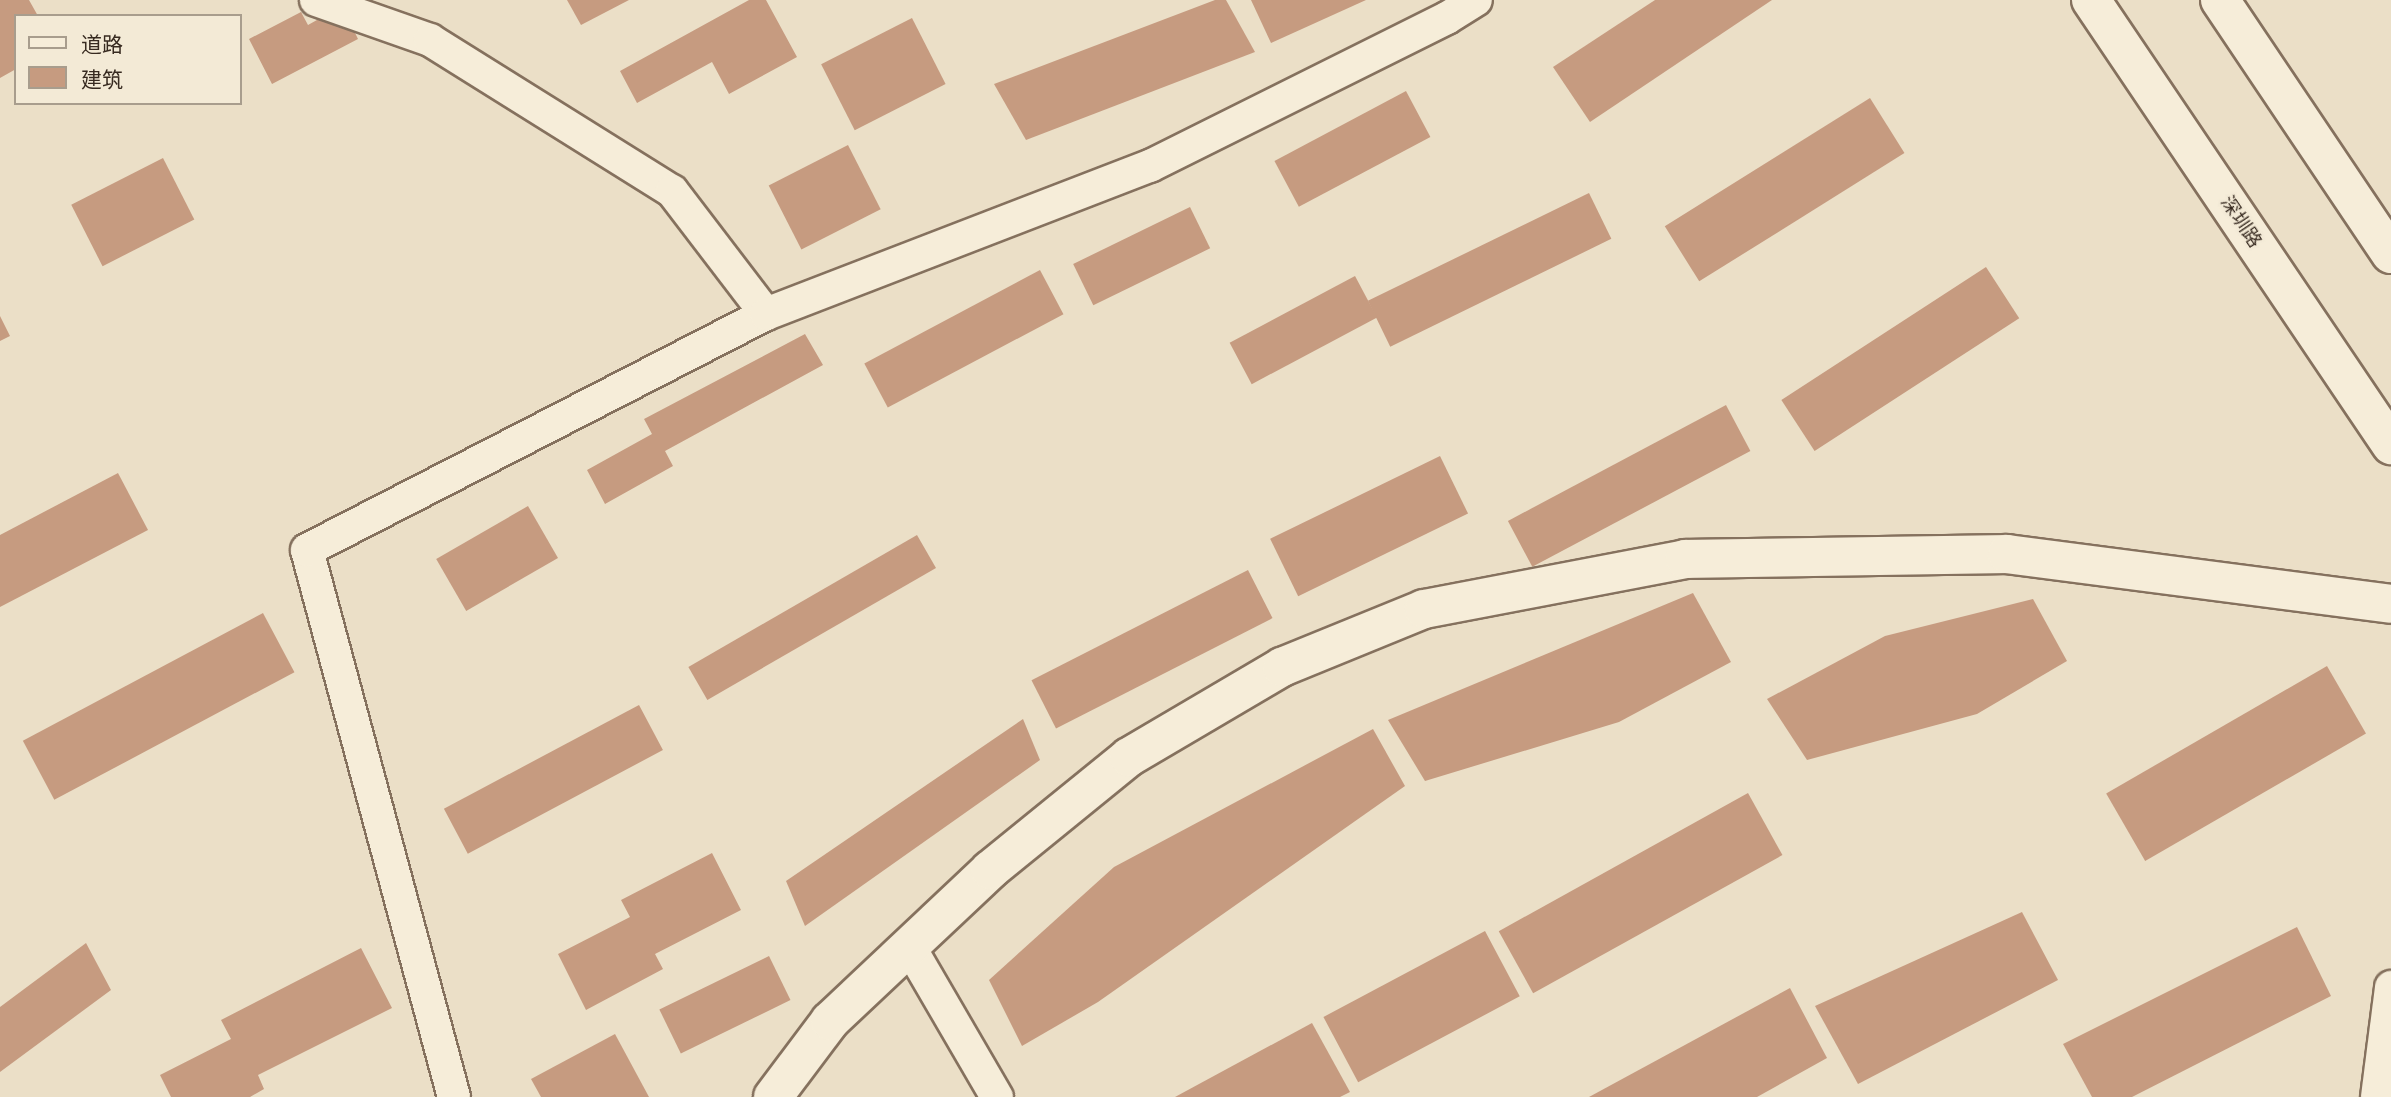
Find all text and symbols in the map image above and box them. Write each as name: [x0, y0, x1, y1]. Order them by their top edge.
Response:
legend: [14, 14, 242, 105]
text: 道路: [81, 33, 123, 57]
text: 建筑: [81, 68, 123, 92]
street label: 深圳路: [2216, 192, 2266, 252]

